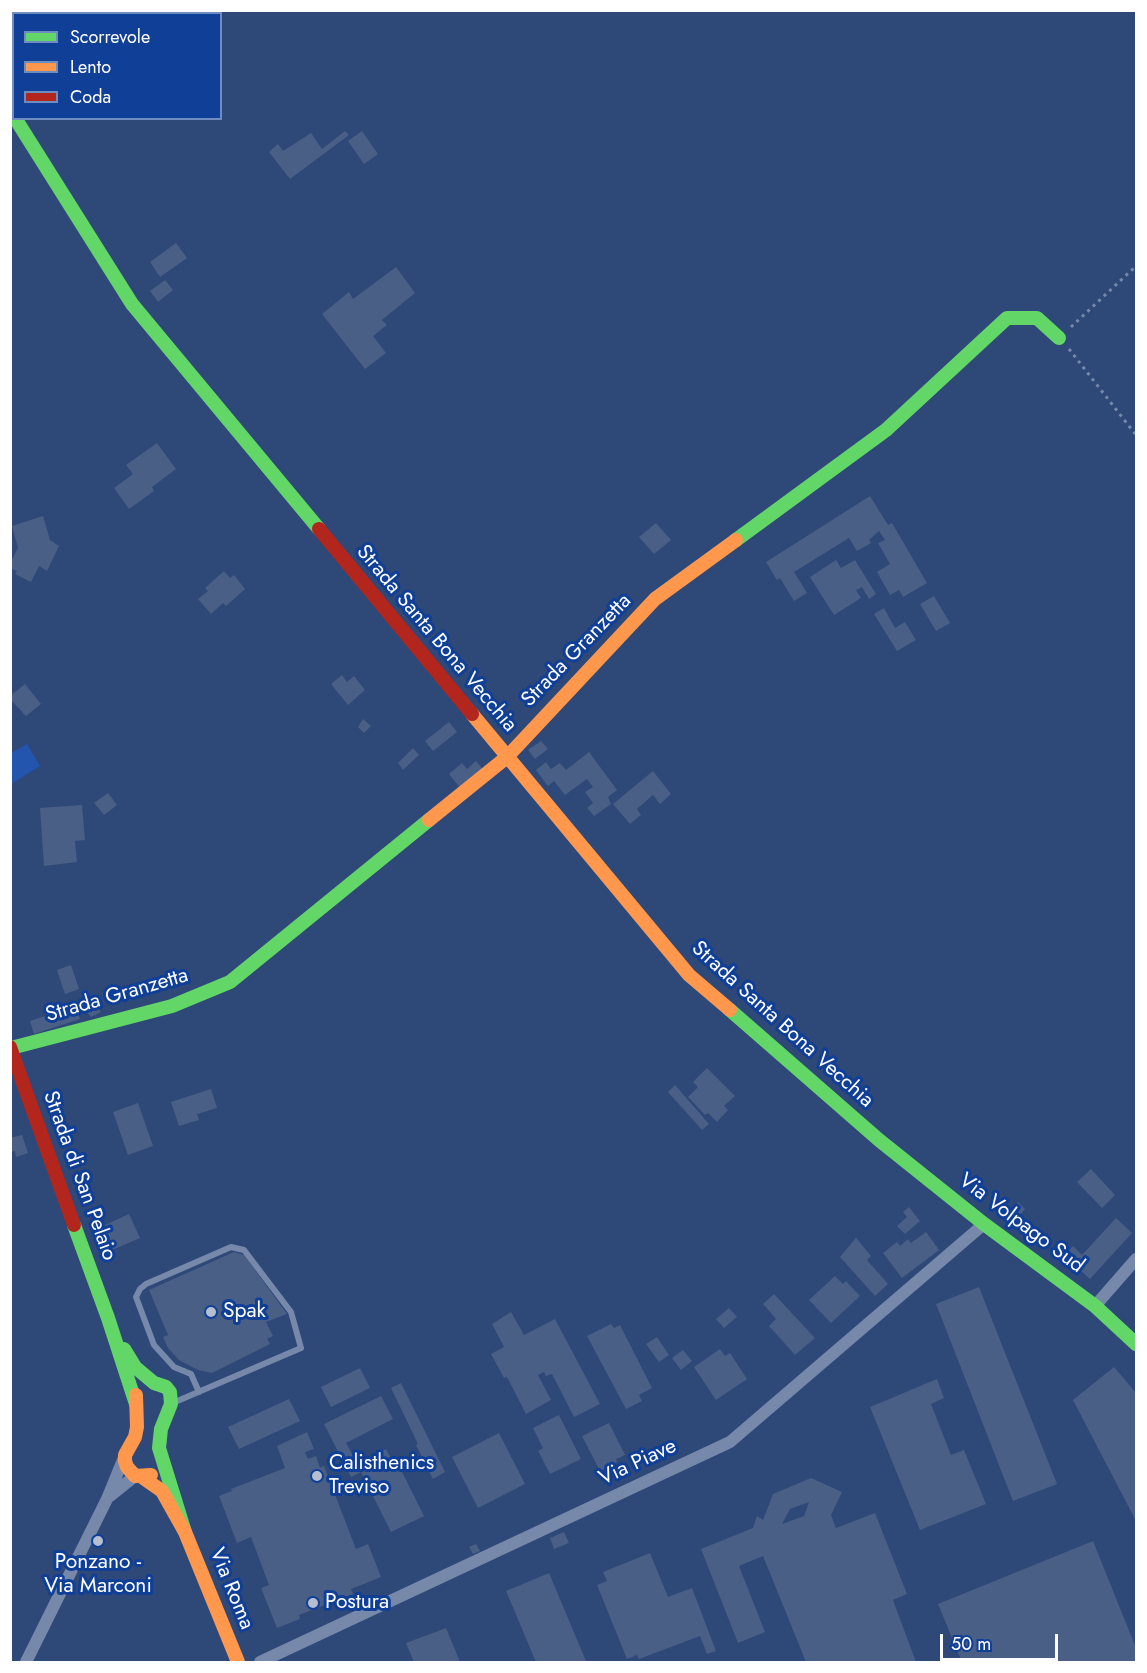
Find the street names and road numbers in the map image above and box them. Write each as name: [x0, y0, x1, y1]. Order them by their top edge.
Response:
street label: Strada Santa Bona Vecchia: [350, 540, 522, 738]
street label: Strada Granzetta: [517, 589, 637, 713]
street label: Strada Santa Bona Vecchia: [686, 936, 878, 1114]
street label: Strada Granzetta: [43, 964, 191, 1028]
street label: Strada di San Pelaio: [37, 1088, 121, 1264]
street label: Via Volpago Sud: [953, 1169, 1089, 1279]
street label: Via Piave: [595, 1434, 681, 1492]
street label: Via Roma: [203, 1545, 259, 1633]

